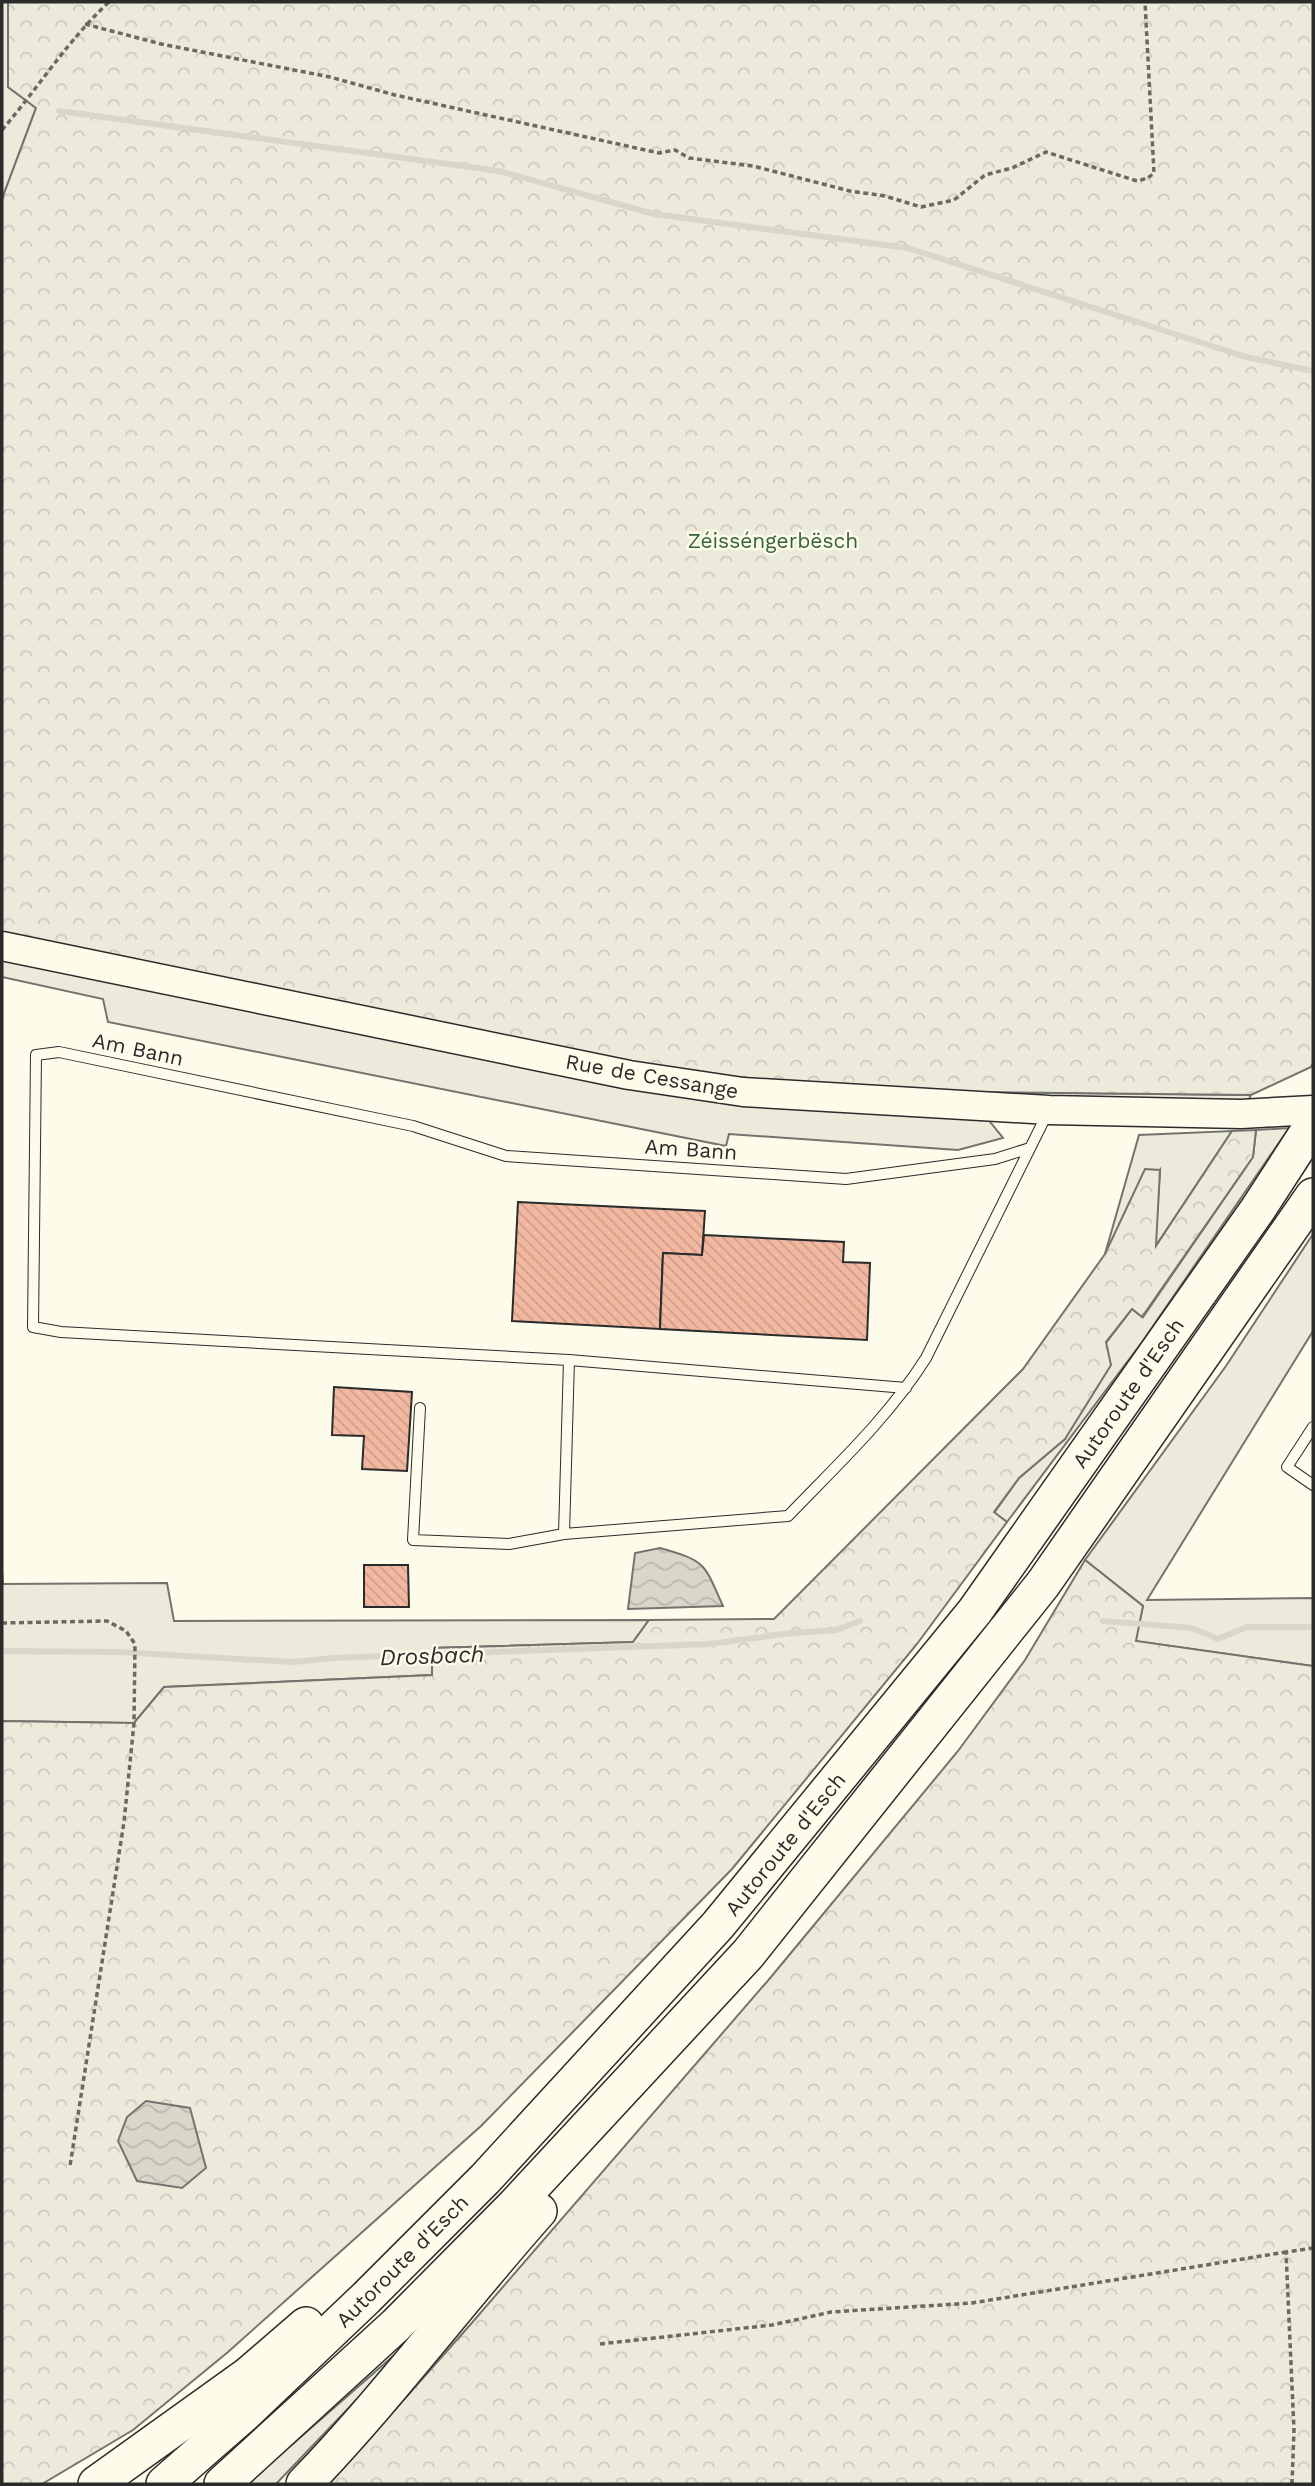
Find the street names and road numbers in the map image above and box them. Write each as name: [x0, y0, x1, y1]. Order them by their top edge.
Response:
street label: Am Bann: [90, 1027, 186, 1071]
street label: Rue de Cessange: [564, 1048, 740, 1104]
street label: Am Bann: [644, 1133, 738, 1165]
street label: Autoroute d'Esch: [1067, 1313, 1189, 1473]
street label: Autoroute d'Esch: [720, 1767, 850, 1921]
street label: Autoroute d'Esch: [331, 2190, 473, 2332]

